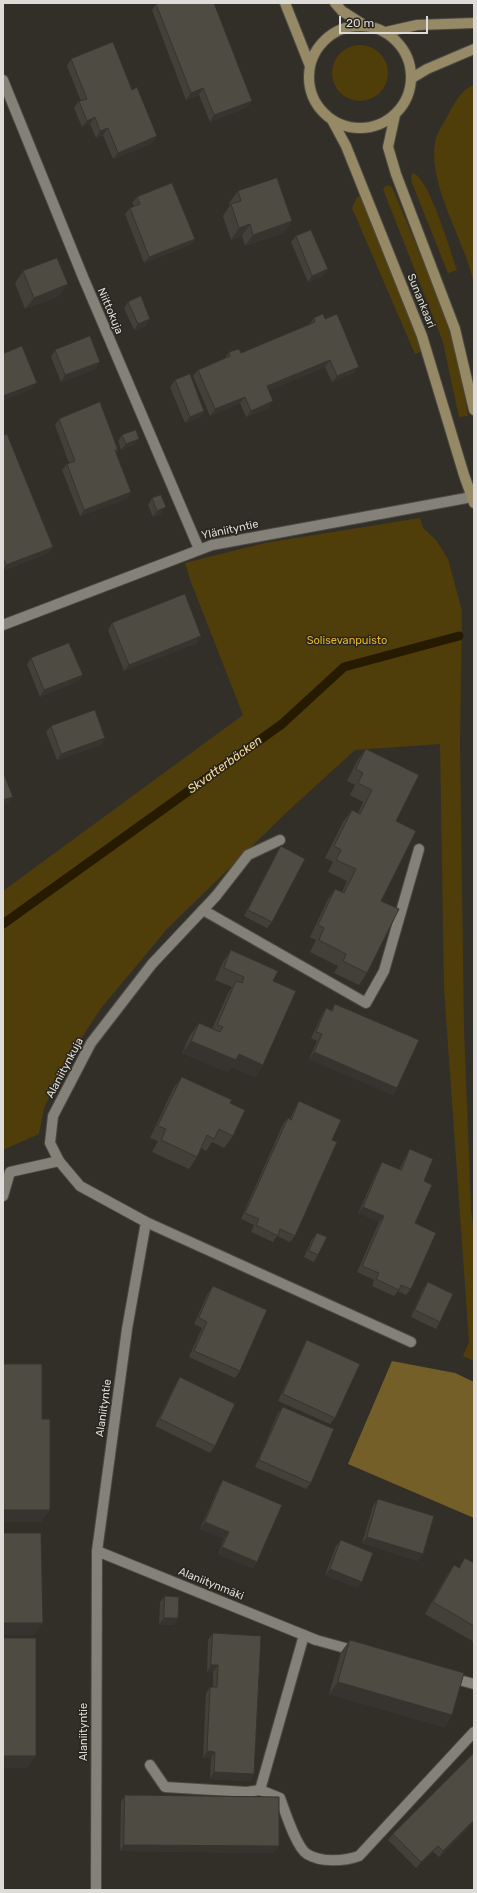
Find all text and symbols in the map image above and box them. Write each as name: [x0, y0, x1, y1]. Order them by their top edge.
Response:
scale bar: [341, 8, 430, 34]
text: 20 m: [346, 16, 374, 30]
street label: Sunankaari: [404, 272, 438, 330]
street label: Niittokuja: [94, 286, 126, 336]
street label: Yläniityntie: [200, 518, 260, 542]
park label: Solisevanpuisto: [307, 634, 387, 648]
water label: Skvatterbäcken: [185, 733, 265, 797]
street label: Alaniitynkuja: [44, 1036, 86, 1100]
street label: Alaniityntie: [93, 1378, 115, 1438]
street label: Alaniitynmäki: [176, 1565, 246, 1603]
street label: Alaniityntie: [77, 1703, 91, 1761]

